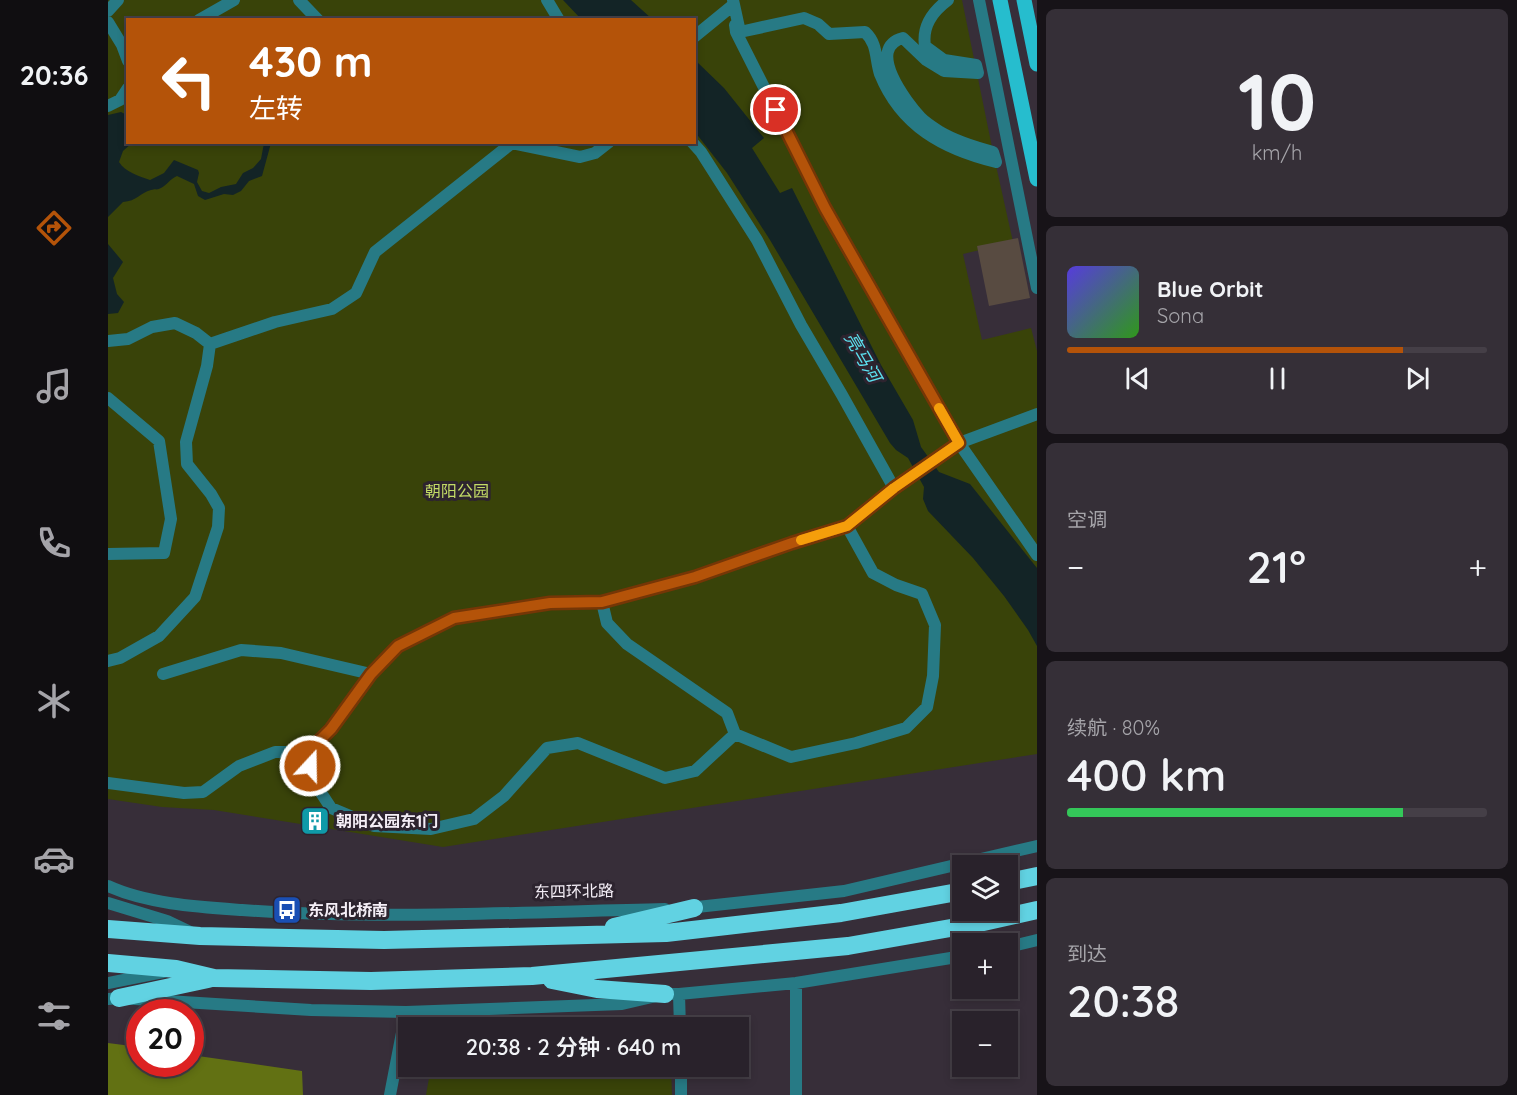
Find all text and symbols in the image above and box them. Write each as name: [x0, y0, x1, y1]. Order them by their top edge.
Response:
text: 430 m: [249, 35, 373, 88]
icon: left: [150, 42, 228, 120]
text: 10: [1238, 52, 1316, 150]
text: 20:36: [20, 58, 88, 92]
pin: [750, 84, 801, 135]
text: 左转: [249, 91, 303, 125]
icon: arrive: [759, 93, 792, 126]
text: km/h: [1252, 140, 1302, 165]
icon: directions: [33, 207, 75, 249]
text: Blue Orbit: [1157, 275, 1263, 303]
text: Sona: [1157, 303, 1204, 328]
water label: 亮马河: [840, 328, 888, 389]
icon: previous: [1121, 362, 1154, 395]
icon: pause: [1261, 362, 1294, 395]
icon: next: [1401, 362, 1434, 395]
icon: music: [33, 365, 75, 407]
park label: 朝阳公园: [425, 481, 489, 501]
text: 空调: [1067, 507, 1107, 532]
icon: phone: [33, 522, 75, 564]
text: 21°: [1247, 538, 1306, 594]
text: −: [1067, 546, 1084, 587]
text: +: [1468, 546, 1487, 587]
icon: climate: [33, 680, 75, 722]
text: 续航 · 80%: [1067, 715, 1160, 740]
position arrow: [278, 734, 342, 798]
text: 400 km: [1067, 746, 1226, 802]
building icon: 朝阳公园东1门: [299, 805, 331, 837]
place label: 朝阳公园东1门: [336, 811, 438, 831]
icon: car: [33, 838, 75, 880]
map controls: [952, 855, 1018, 1077]
button: layers: [952, 855, 1018, 921]
street label: 东四环北路: [534, 880, 614, 902]
bus stop icon: 东风北桥南: [271, 894, 303, 926]
place label: 东风北桥南: [308, 900, 388, 920]
button: +: [952, 933, 1018, 999]
text: 到达: [1067, 941, 1107, 966]
text: 20:38: [1067, 972, 1179, 1028]
icon: filters: [33, 995, 75, 1037]
speed limit sign: 20: [126, 999, 204, 1077]
button: −: [952, 1011, 1018, 1077]
text: 20:38 · 2 分钟 · 640 m: [466, 1033, 681, 1061]

